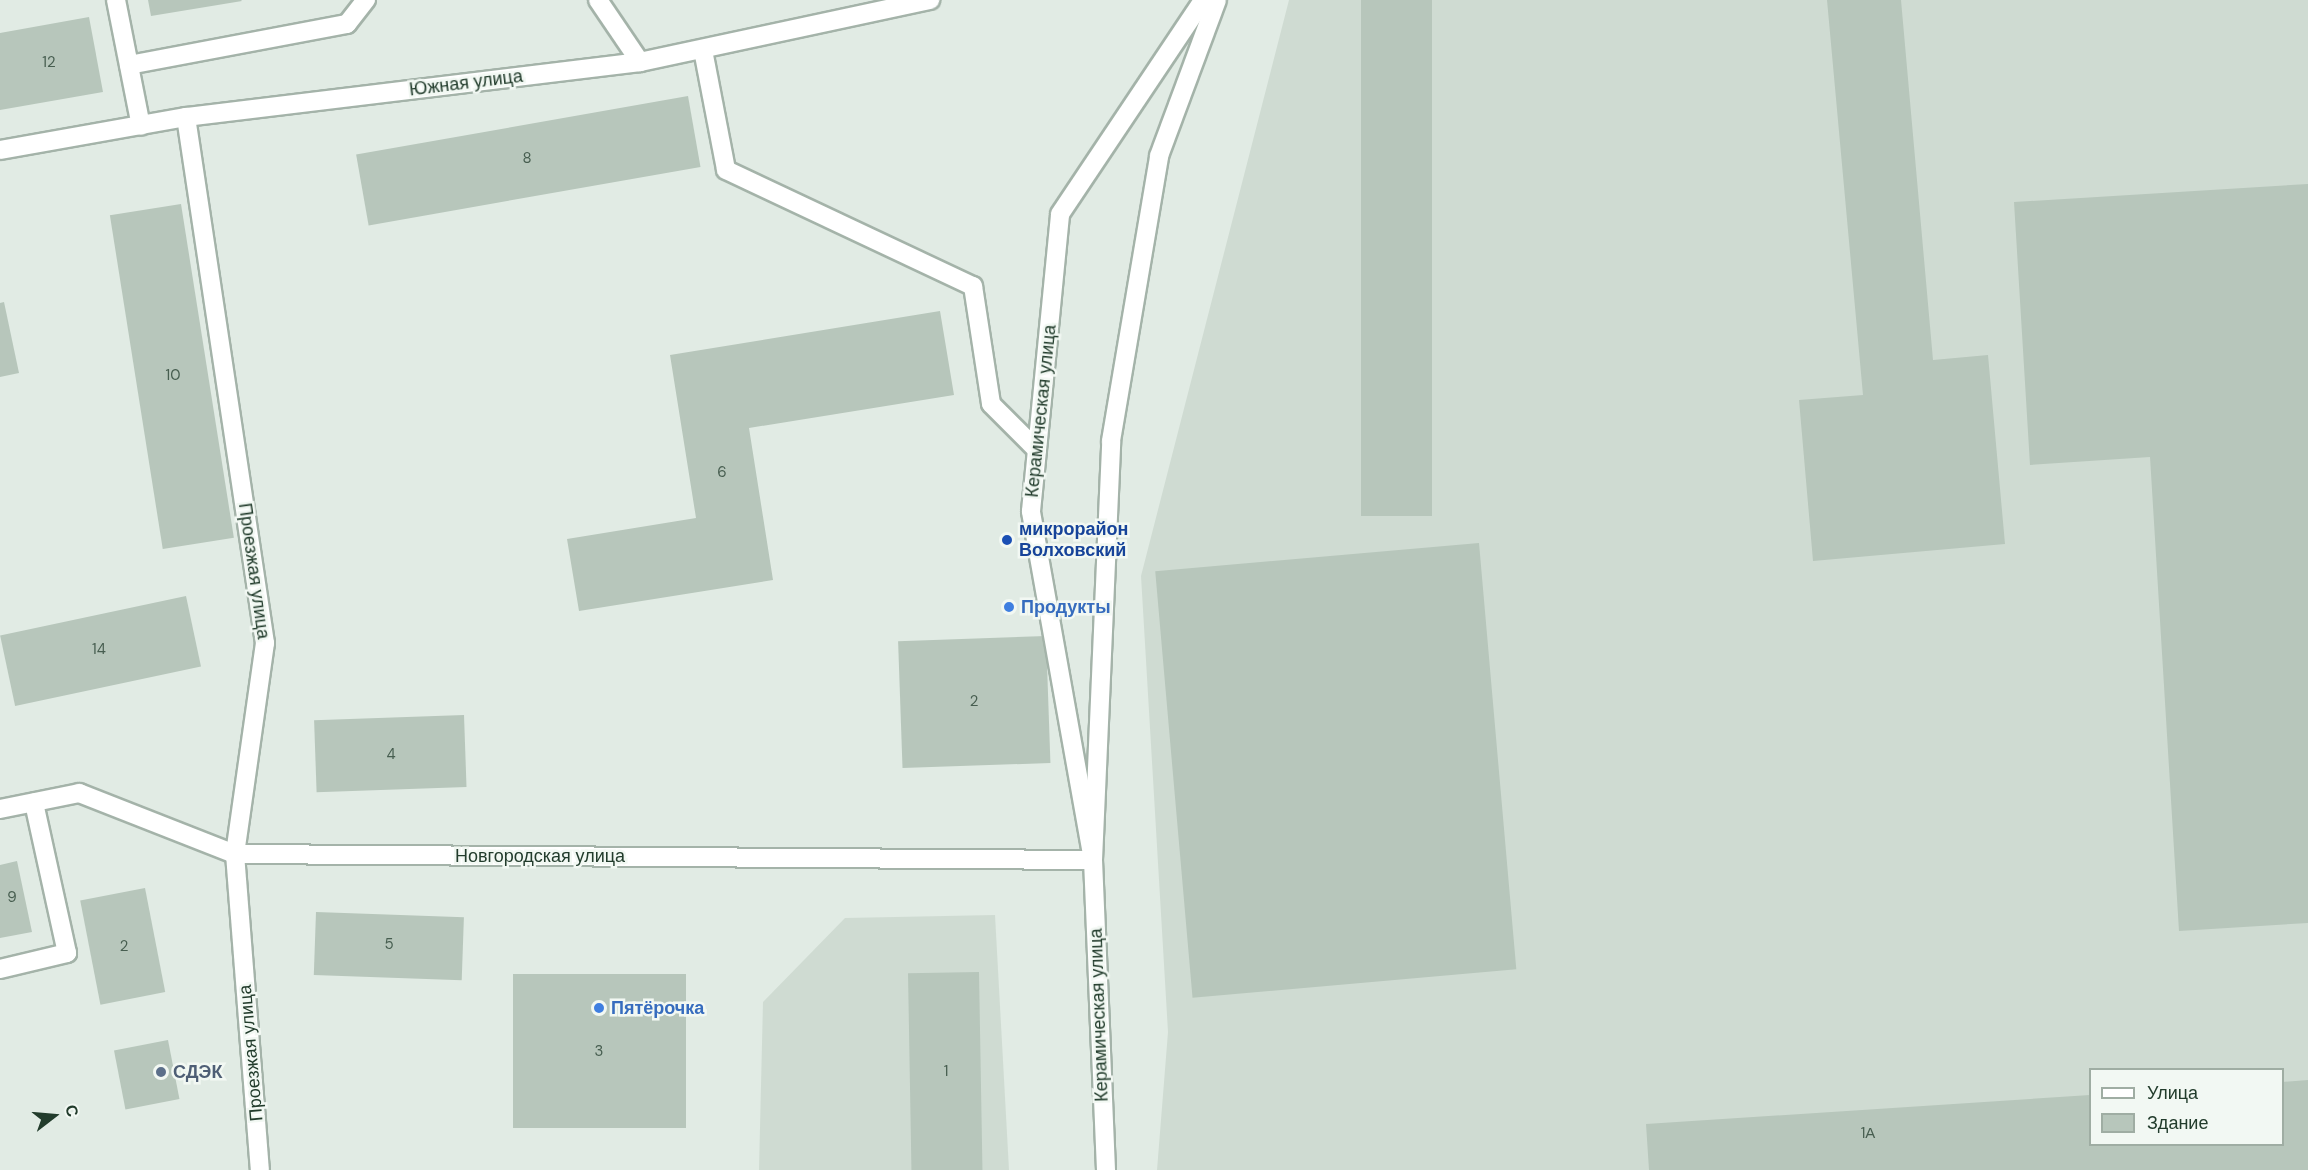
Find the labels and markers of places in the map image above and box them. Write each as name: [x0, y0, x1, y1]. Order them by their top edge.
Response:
place label: микрорайон Волховский: [1019, 519, 1128, 562]
marker: микрорайон Волховский: [1000, 533, 1014, 547]
place label: Продукты: [1021, 596, 1111, 618]
marker: Продукты: [1002, 600, 1016, 614]
place label: Пятёрочка: [611, 997, 704, 1019]
marker: Пятёрочка: [592, 1001, 606, 1015]
place label: СДЭК: [173, 1061, 222, 1083]
marker: СДЭК: [154, 1065, 168, 1079]

